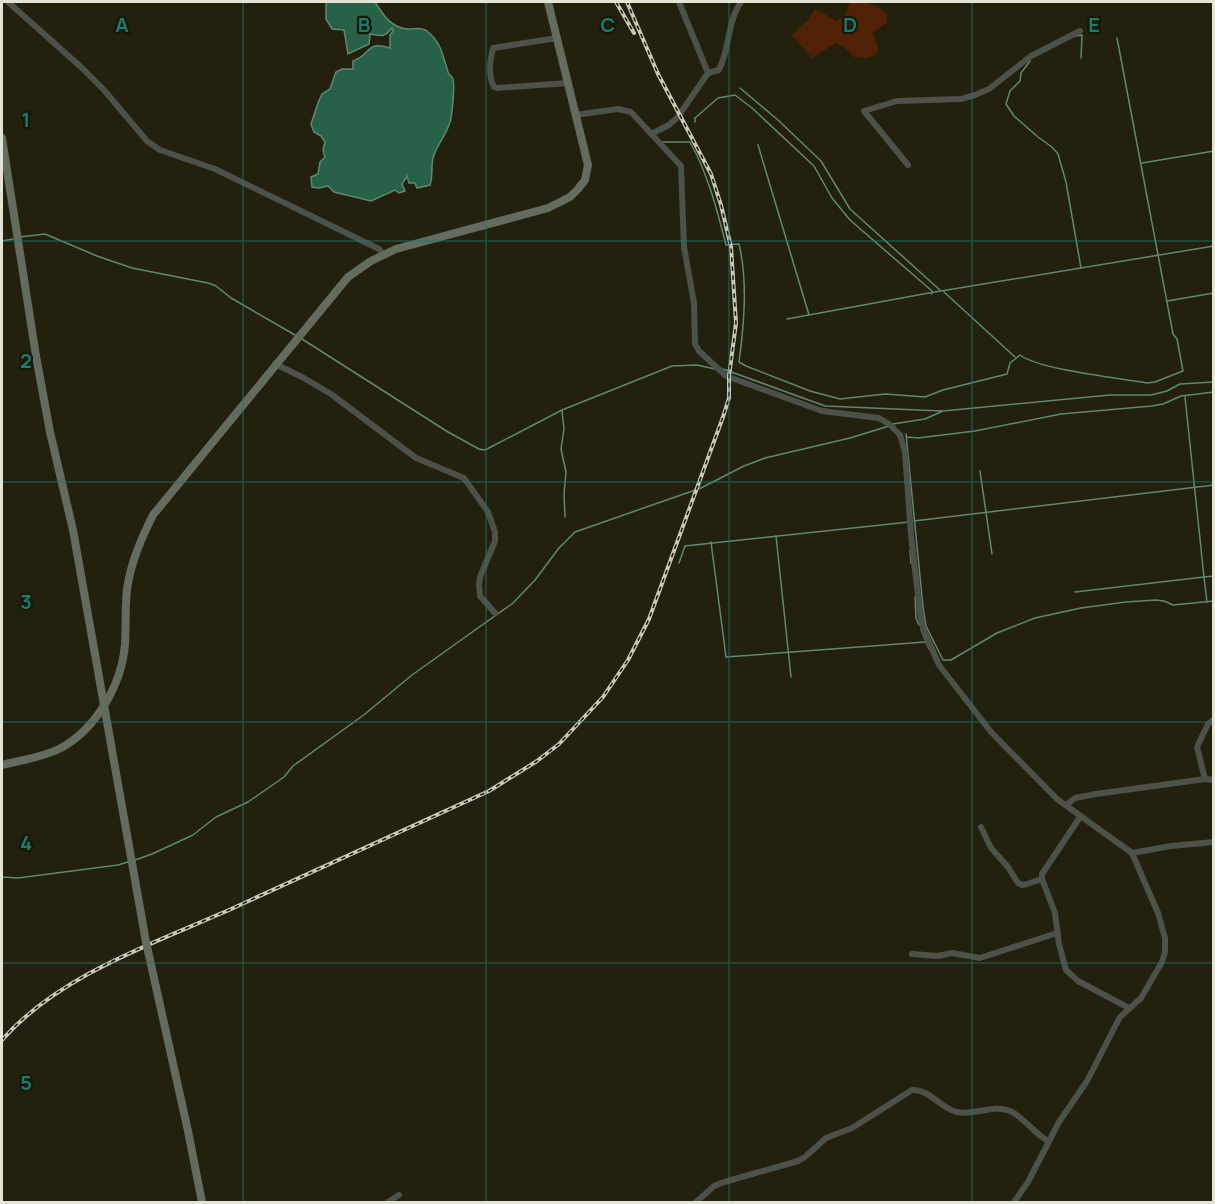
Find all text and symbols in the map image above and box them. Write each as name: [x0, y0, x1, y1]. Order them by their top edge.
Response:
text: A: [115, 11, 129, 38]
text: B: [358, 11, 371, 38]
text: C: [601, 11, 615, 38]
text: D: [843, 11, 857, 38]
text: E: [1088, 11, 1100, 38]
text: 1: [22, 106, 30, 133]
text: 2: [20, 347, 32, 374]
text: 3: [20, 588, 32, 615]
text: 4: [20, 829, 32, 856]
text: 5: [20, 1069, 32, 1096]

